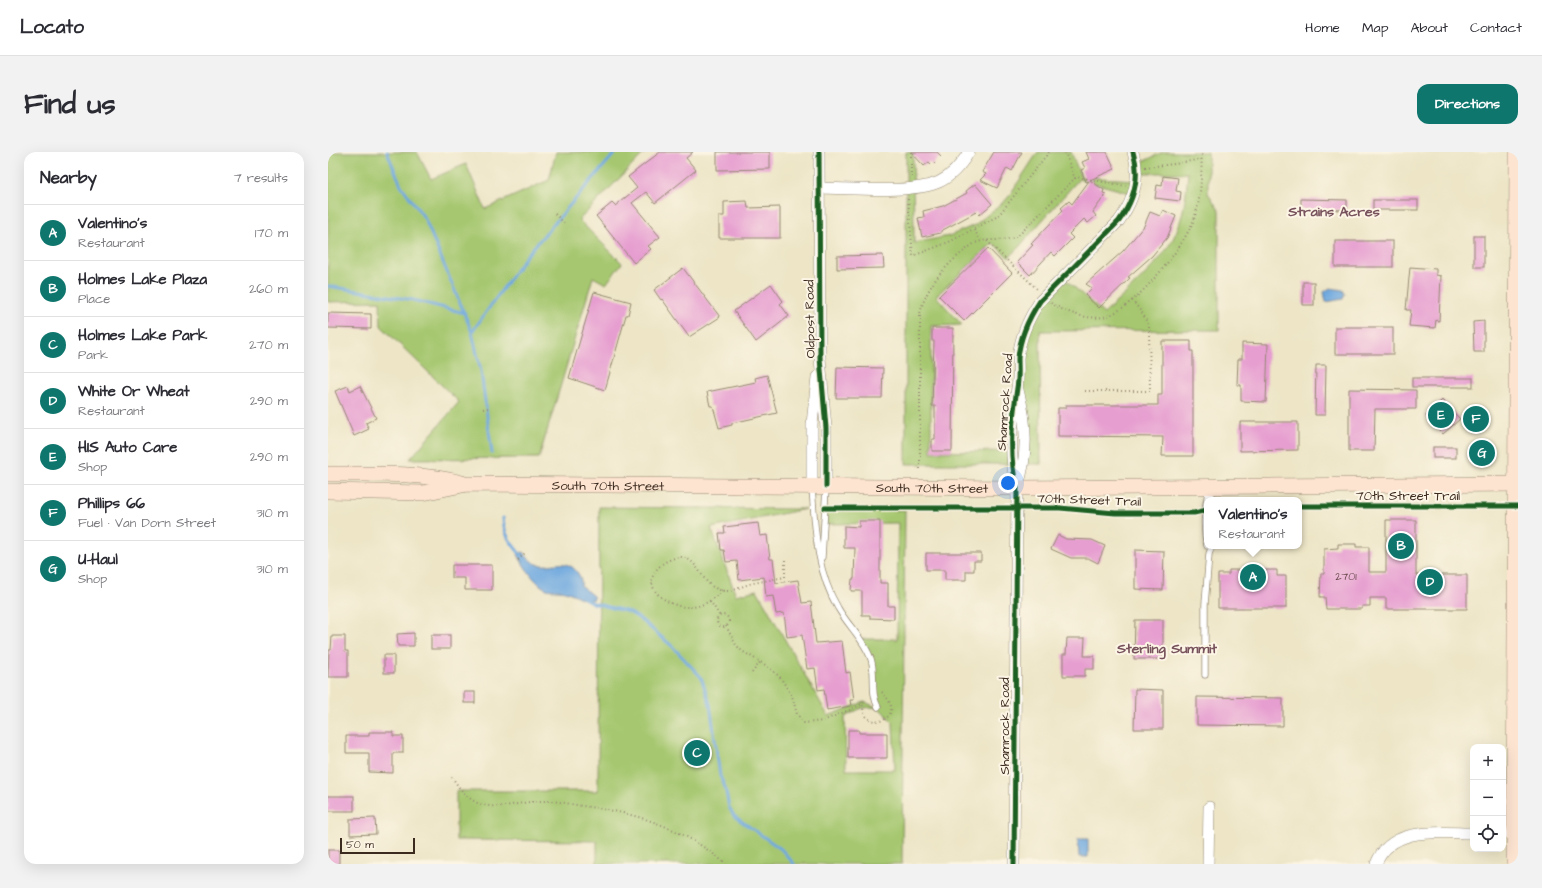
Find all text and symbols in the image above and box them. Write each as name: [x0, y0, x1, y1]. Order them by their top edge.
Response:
text: Locato: [20, 14, 84, 41]
text: Home: [1305, 18, 1340, 38]
text: Map: [1362, 18, 1388, 38]
text: About: [1410, 18, 1448, 38]
text: Contact: [1470, 18, 1522, 38]
button: Directions: [1417, 84, 1518, 124]
text: Find us: [24, 85, 115, 124]
text: Nearby: [40, 166, 97, 190]
text: 7 results: [234, 169, 288, 187]
district label: Strains Acres: [1287, 202, 1380, 222]
text: Valentino's: [78, 213, 147, 234]
text: A: [49, 224, 57, 242]
text: 170 m: [255, 224, 288, 242]
text: Restaurant: [78, 234, 145, 252]
text: Holmes Lake Plaza: [78, 269, 207, 290]
street label: Oldpost Road: [800, 279, 820, 359]
text: B: [48, 280, 58, 298]
text: 260 m: [249, 280, 288, 298]
text: Place: [78, 290, 110, 308]
text: Holmes Lake Park: [78, 325, 207, 346]
text: C: [48, 336, 58, 354]
text: 270 m: [249, 336, 288, 354]
text: Park: [78, 346, 108, 364]
street label: Shamrock Road: [993, 353, 1017, 451]
text: White Or Wheat: [78, 381, 190, 402]
text: D: [49, 392, 57, 410]
text: 290 m: [250, 392, 288, 410]
pin: E: [1428, 400, 1454, 430]
text: Restaurant: [78, 402, 145, 420]
pin: F: [1463, 404, 1489, 434]
text: HIS Auto Care: [78, 437, 177, 458]
pin: G: [1469, 438, 1495, 468]
text: E: [49, 448, 57, 466]
text: 290 m: [250, 448, 288, 466]
text: Shop: [78, 458, 107, 476]
your location: [998, 473, 1018, 493]
street label: South 70th Street: [552, 477, 665, 495]
street label: South 70th Street: [876, 479, 989, 498]
street label: 70th Street Trail: [1356, 487, 1460, 505]
street label: 70th Street Trail: [1037, 489, 1141, 511]
text: Phillips 66: [78, 493, 145, 514]
popup: [1204, 497, 1302, 549]
text: F: [48, 504, 58, 522]
text: 310 m: [256, 504, 288, 522]
text: Valentino's: [1218, 504, 1288, 525]
text: Fuel · Van Dorn Street: [78, 514, 216, 532]
text: Restaurant: [1218, 525, 1285, 543]
pin: B: [1388, 531, 1414, 561]
text: U-Haul: [78, 549, 118, 570]
text: G: [48, 560, 58, 578]
text: 310 m: [256, 560, 288, 578]
pin: A: [1240, 562, 1266, 592]
pin: D: [1417, 567, 1443, 597]
house number: 2701: [1335, 569, 1357, 584]
text: Shop: [78, 570, 107, 588]
district label: Sterling Summit: [1116, 639, 1217, 660]
street label: Shamrock Road: [996, 677, 1014, 775]
pin: C: [684, 738, 710, 768]
map controls: [1470, 744, 1506, 852]
button: +: [1470, 744, 1506, 780]
button: −: [1470, 780, 1506, 816]
button: locate: [1470, 816, 1506, 852]
scale bar: [340, 836, 415, 855]
text: 50 m: [346, 837, 374, 852]

